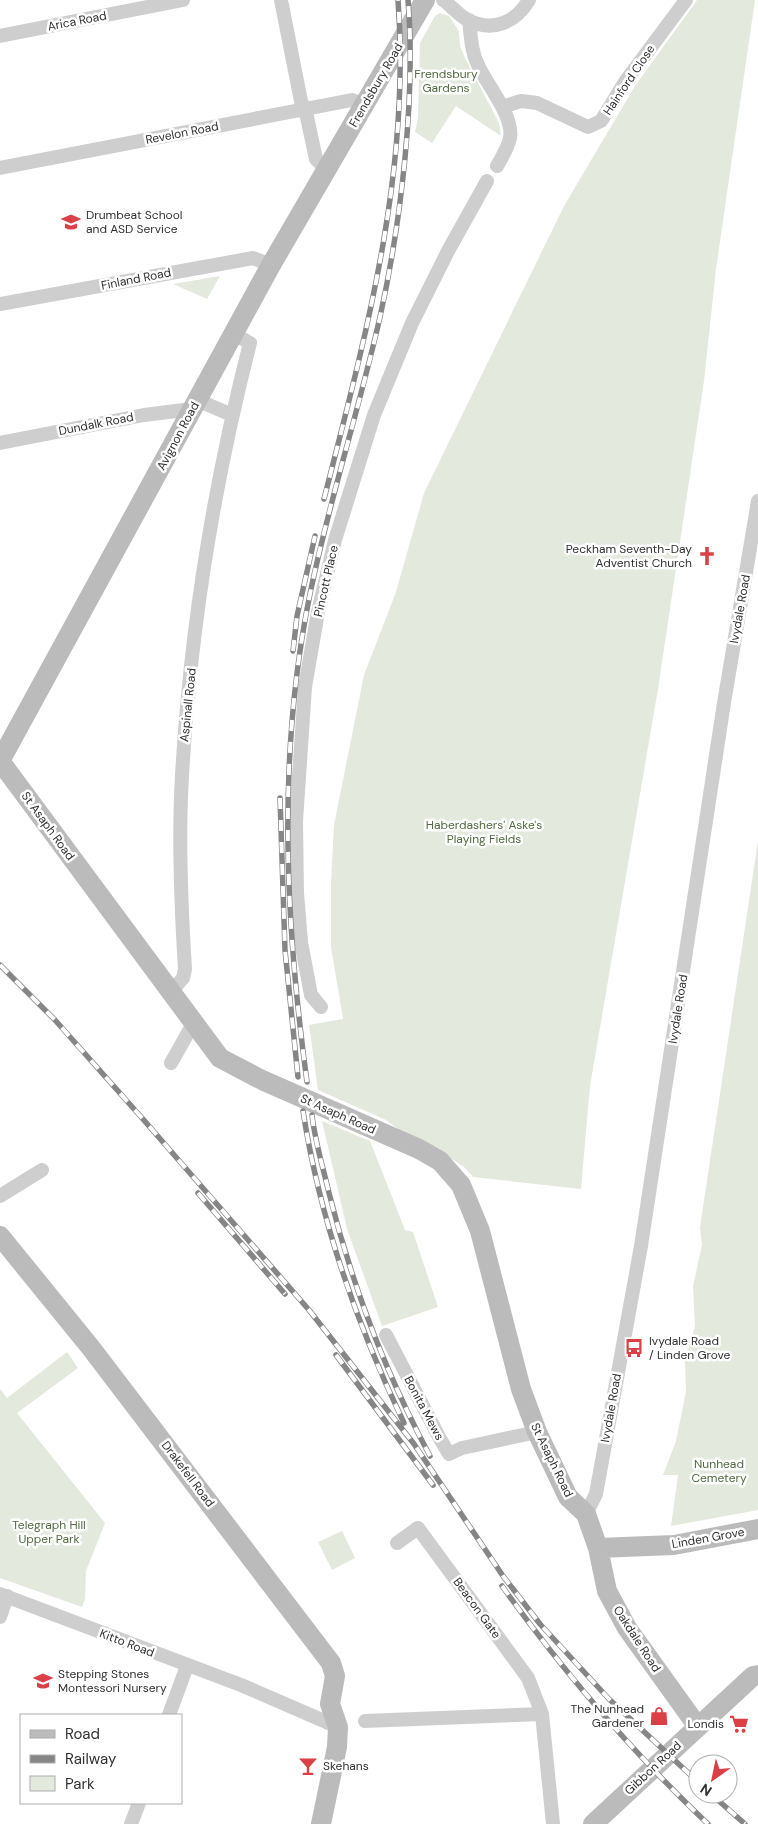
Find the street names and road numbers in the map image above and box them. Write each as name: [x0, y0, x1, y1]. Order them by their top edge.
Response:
street label: Arica Road: [46, 7, 108, 35]
street label: Frendsbury Road: [345, 40, 407, 130]
street label: Hainford Close: [600, 42, 659, 118]
street label: Revelon Road: [144, 118, 220, 148]
street label: Finland Road: [100, 264, 172, 294]
street label: Avignon Road: [153, 399, 203, 473]
street label: Dundalk Road: [57, 409, 135, 439]
street label: Pincott Place: [310, 544, 342, 618]
street label: Ivydale Road: [726, 573, 754, 645]
street label: Aspinall Road: [176, 667, 200, 743]
street label: St Asaph Road: [18, 789, 78, 863]
street label: Ivydale Road: [665, 973, 691, 1045]
street label: St Asaph Road: [298, 1090, 378, 1138]
street label: Ivydale Road: [597, 1372, 625, 1444]
street label: Bonita Mews: [400, 1373, 448, 1443]
street label: St Asaph Road: [527, 1420, 577, 1500]
street label: Drakefell Road: [158, 1438, 218, 1510]
street label: Linden Grove: [670, 1524, 746, 1552]
street label: Beacon Gate: [450, 1574, 505, 1642]
street label: Oakdale Road: [610, 1603, 664, 1675]
street label: Kitto Road: [97, 1625, 157, 1661]
street label: Gibbon Road: [621, 1738, 685, 1798]

